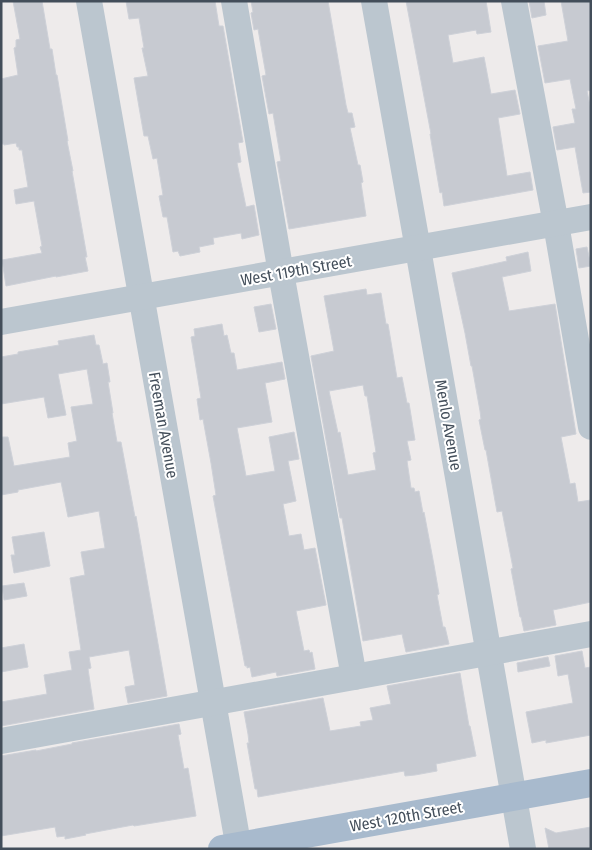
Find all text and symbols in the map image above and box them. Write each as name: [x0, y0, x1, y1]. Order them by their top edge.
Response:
street label: West 119th Street: [239, 251, 354, 290]
street label: Freeman Avenue: [145, 370, 182, 480]
street label: Menlo Avenue: [431, 378, 466, 472]
street label: West 120th Street: [348, 797, 465, 836]

